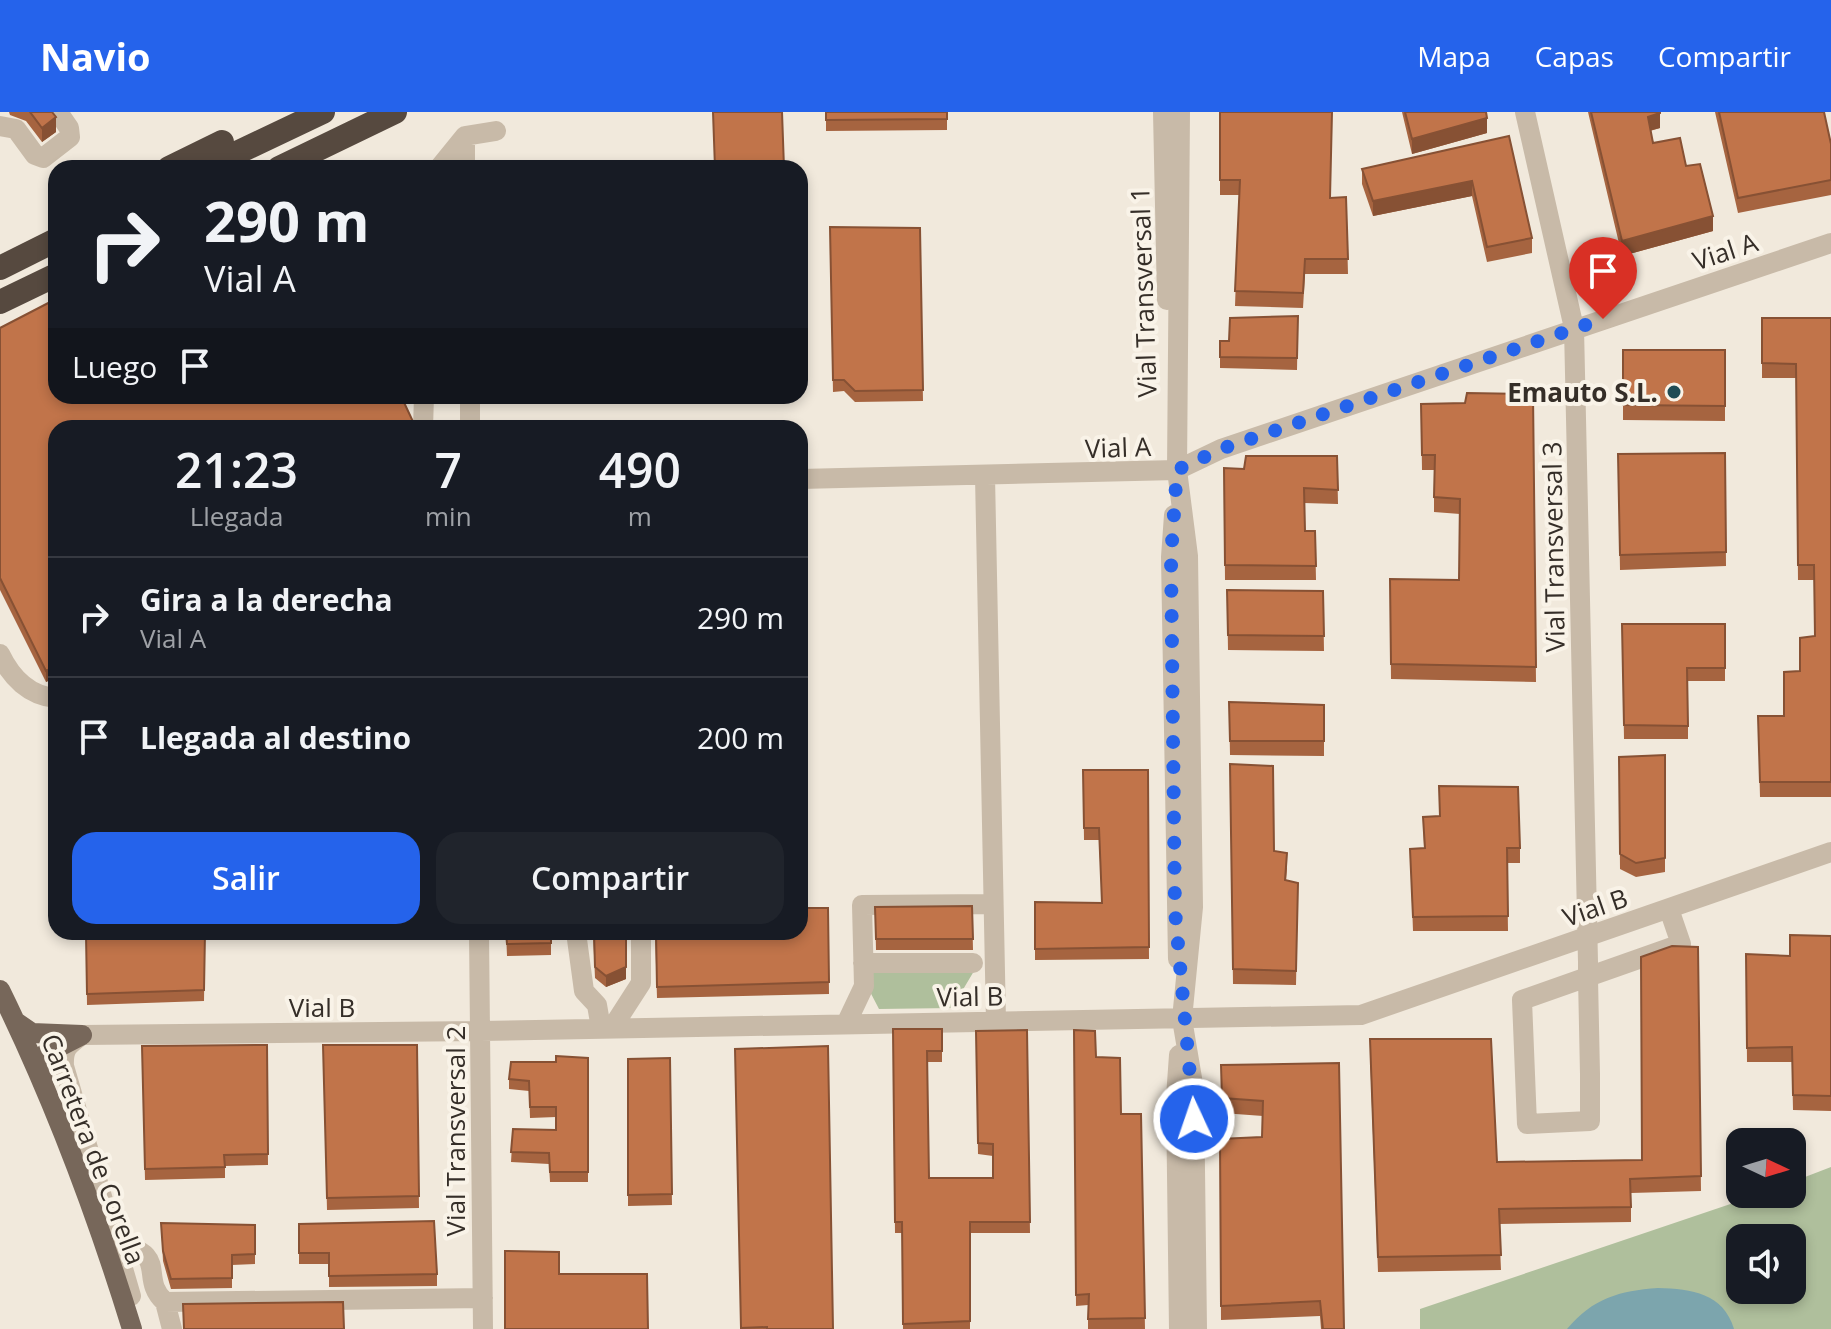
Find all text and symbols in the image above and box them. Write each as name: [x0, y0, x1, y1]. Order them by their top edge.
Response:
text: Navio: [40, 30, 151, 82]
text: Mapa: [1417, 37, 1491, 75]
text: Capas: [1535, 37, 1614, 75]
text: Compartir: [1658, 37, 1791, 75]
text: 290 m: [204, 182, 370, 258]
street label: Vial Transversal 1: [1121, 186, 1165, 398]
icon: right: [72, 192, 176, 296]
street label: Vial A: [1688, 223, 1763, 278]
pin: [1569, 237, 1637, 319]
icon: arrive: [1581, 249, 1625, 293]
text: Vial A: [204, 254, 296, 303]
icon: arrive: [173, 344, 217, 388]
text: Luego: [72, 346, 157, 387]
place label: Emauto S.L.: [1507, 374, 1658, 410]
marker: Emauto S.L.: [1665, 383, 1683, 401]
street label: Vial A: [1084, 428, 1152, 466]
text: 21:23: [175, 437, 298, 502]
text: 7: [435, 437, 462, 502]
text: 490: [599, 437, 681, 502]
street label: Vial Transversal 3: [1533, 441, 1573, 653]
text: Llegada: [190, 498, 283, 534]
text: min: [425, 498, 472, 534]
text: m: [628, 498, 652, 534]
text: Gira a la derecha: [140, 579, 393, 620]
icon: right: [72, 595, 116, 639]
text: 290 m: [697, 597, 784, 638]
text: Vial A: [140, 620, 206, 656]
icon: arrive: [72, 715, 116, 759]
text: Llegada al destino: [140, 717, 411, 758]
text: 200 m: [697, 717, 784, 758]
button: Salir: [72, 832, 420, 924]
button: Compartir: [436, 832, 784, 924]
street label: Vial B: [1558, 879, 1632, 935]
street label: Vial B: [936, 977, 1004, 1015]
street label: Vial B: [289, 989, 355, 1025]
street label: Vial Transversal 2: [437, 1026, 473, 1236]
street label: Carretera de Corella: [33, 1028, 155, 1270]
position arrow: [1152, 1077, 1236, 1161]
north arrow: [1726, 1128, 1806, 1208]
map controls: [1726, 1128, 1806, 1304]
button: sound: [1726, 1224, 1806, 1304]

